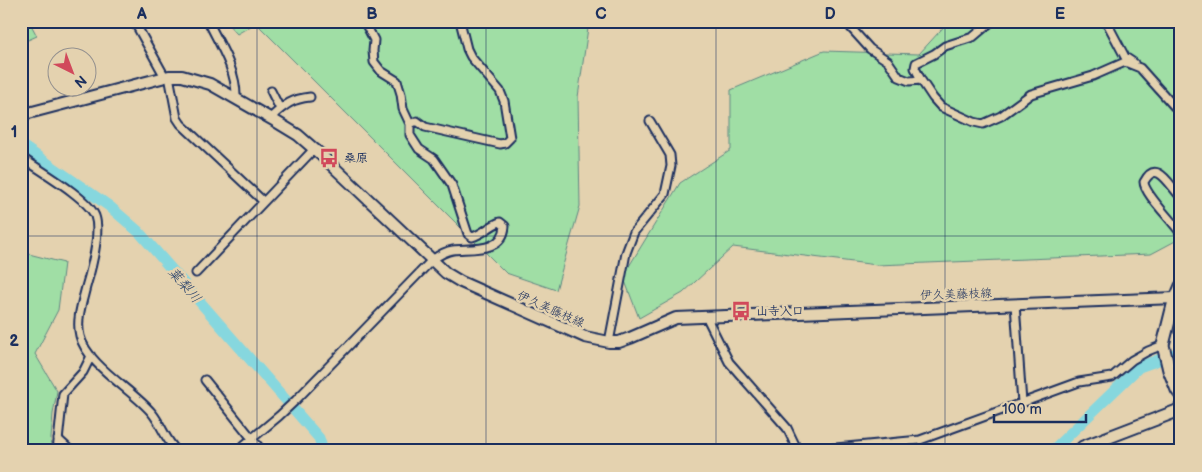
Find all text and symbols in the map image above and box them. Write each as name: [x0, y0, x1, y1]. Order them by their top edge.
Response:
text: A: [136, 5, 147, 24]
text: B: [366, 5, 378, 24]
text: C: [595, 5, 607, 24]
text: D: [824, 5, 836, 24]
text: E: [1055, 5, 1065, 24]
north arrow: [48, 48, 98, 98]
text: N: [71, 71, 90, 91]
text: 1: [11, 123, 17, 142]
bus stop icon: 桑原: [318, 147, 340, 169]
place label: 桑原: [344, 151, 368, 166]
water label: 葉梨川: [164, 264, 205, 307]
street label: 伊久美藤枝線: [920, 286, 992, 303]
street label: 伊久美藤枝線: [515, 288, 587, 331]
bus stop icon: 山寺入口: [730, 300, 752, 322]
place label: 山寺入口: [756, 304, 804, 319]
text: 2: [9, 332, 19, 351]
scale bar: [994, 392, 1087, 424]
text: 100 m: [1002, 400, 1042, 419]

